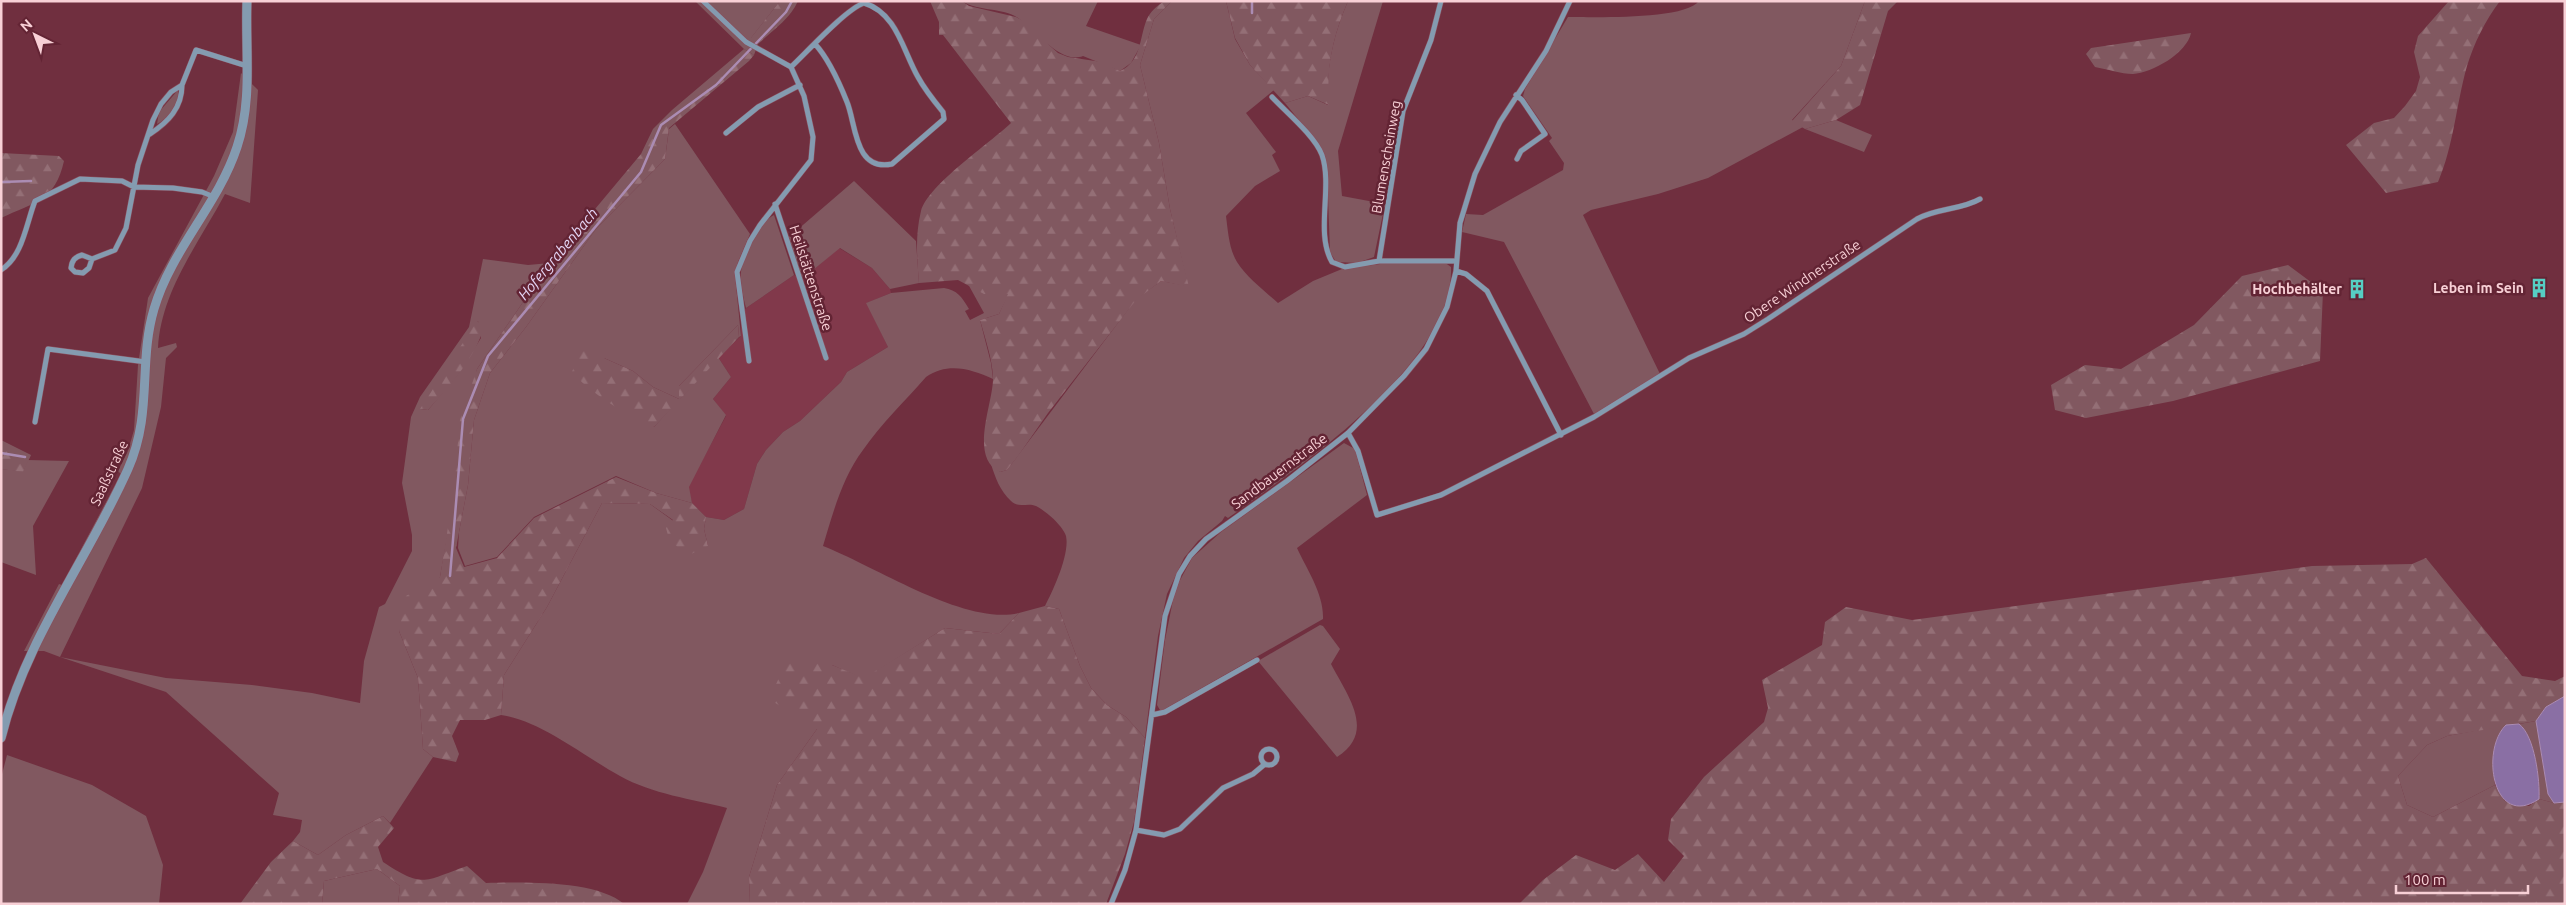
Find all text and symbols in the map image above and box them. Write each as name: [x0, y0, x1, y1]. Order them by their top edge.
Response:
north arrow: [10, 10, 60, 60]
text: N: [17, 16, 36, 35]
street label: Blumenscheinweg: [1368, 99, 1404, 215]
water label: Hofergrabenbach: [514, 204, 601, 303]
street label: Heilstättenstraße: [786, 223, 836, 333]
street label: Obere Windnerstraße: [1741, 236, 1863, 326]
building icon: Leben im Sein: [2528, 277, 2550, 299]
building icon: Hochbehälter: [2346, 278, 2368, 300]
place label: Leben im Sein: [2433, 280, 2524, 296]
place label: Hochbehälter: [2252, 281, 2342, 297]
street label: Sandbauernstraße: [1228, 430, 1330, 512]
street label: Saaßstraße: [87, 438, 131, 508]
scale bar: [2396, 862, 2528, 894]
text: 100 m: [2404, 871, 2446, 888]

